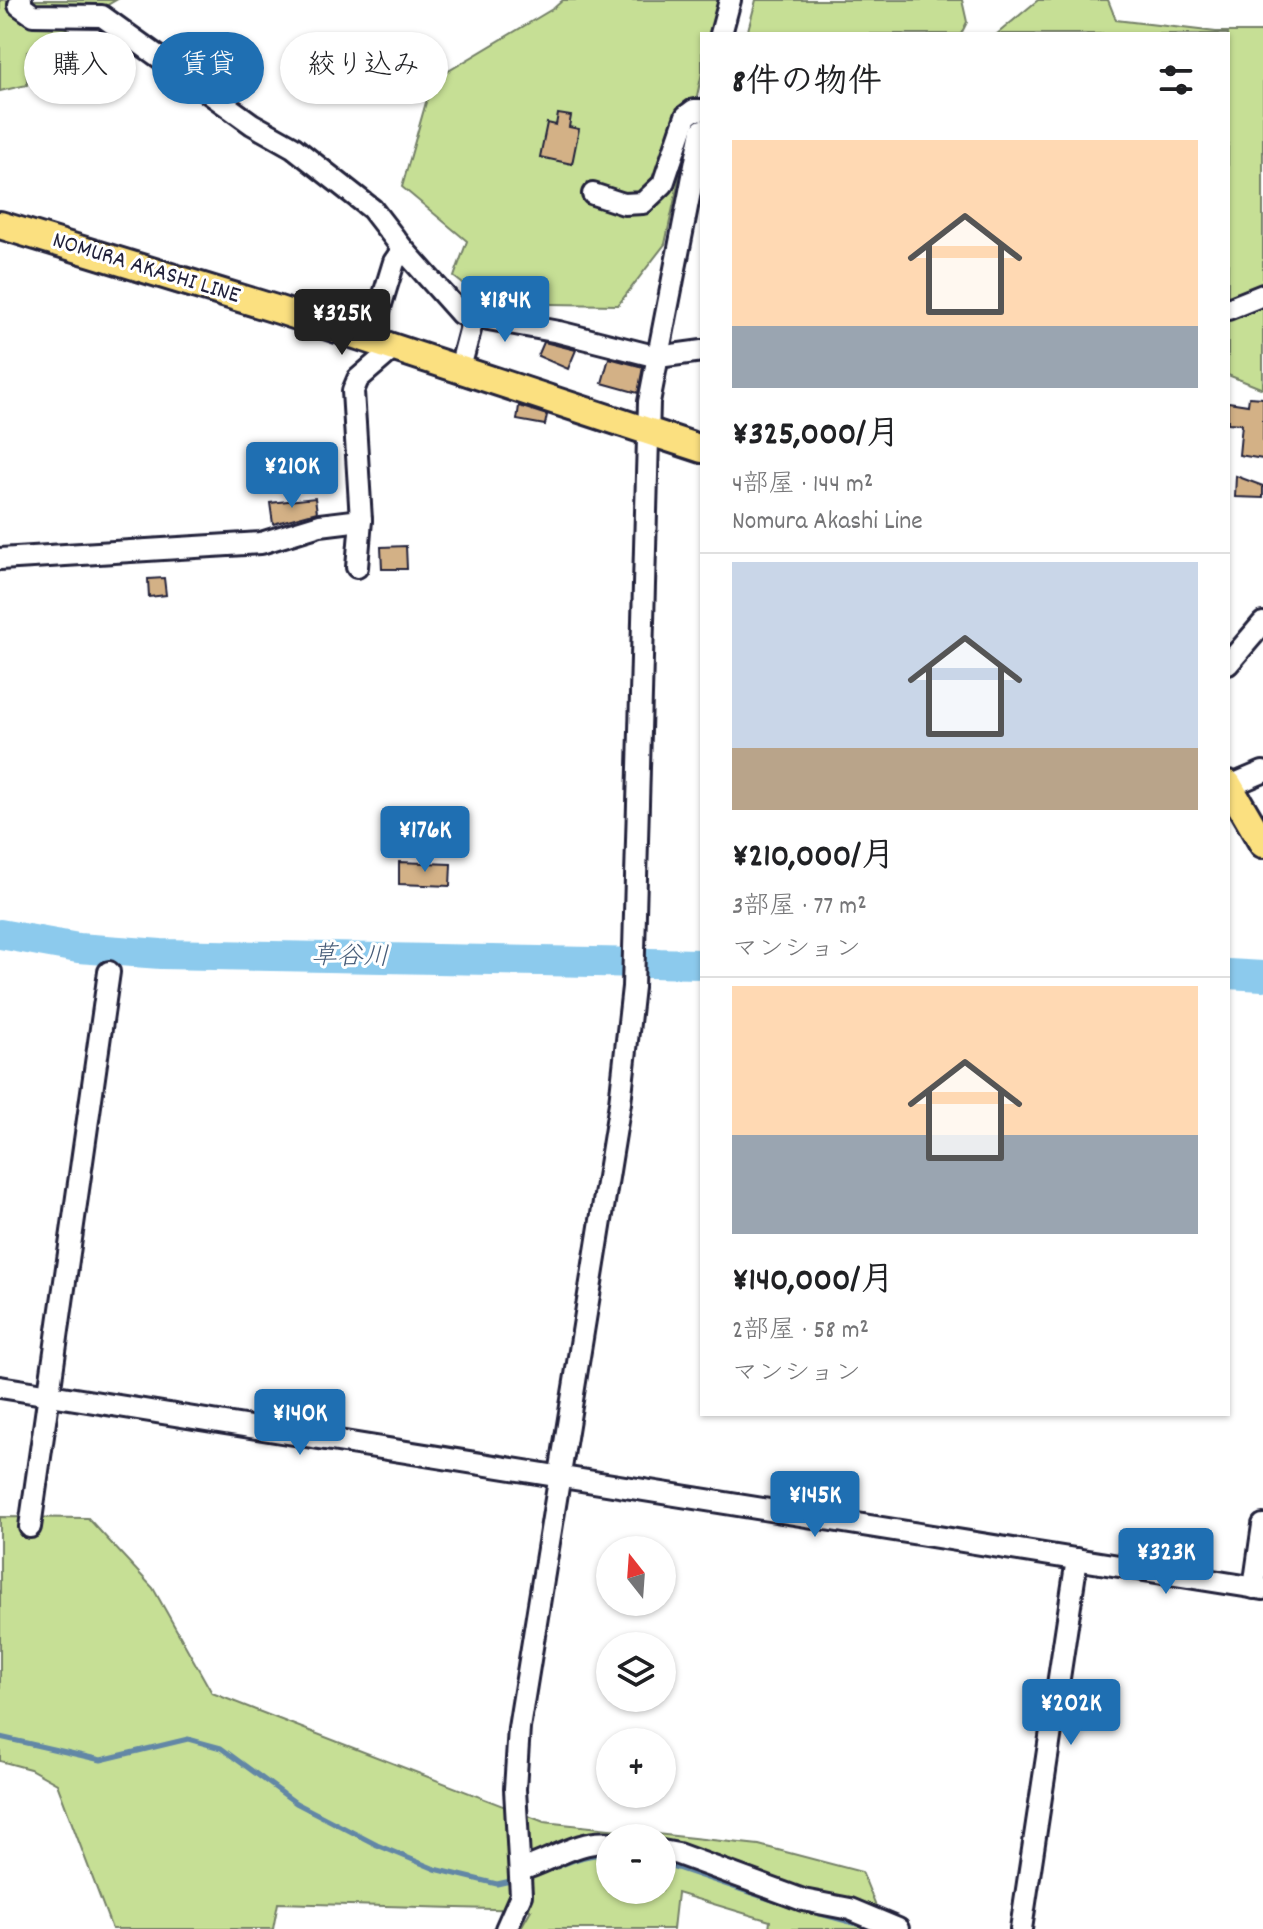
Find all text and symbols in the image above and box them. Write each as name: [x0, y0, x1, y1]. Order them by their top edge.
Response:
chip: 購入: [24, 32, 136, 104]
chip: 賃貸: [152, 32, 264, 104]
chip: 絞り込み: [280, 32, 448, 104]
icon: filters: [1154, 58, 1198, 102]
text: 8件の物件: [732, 60, 882, 109]
icon: home: [893, 192, 1037, 336]
street label: NOMURA AKASHI LINE: [48, 224, 244, 314]
pin: ¥184K: [449, 276, 561, 344]
text: ¥184K: [479, 283, 531, 320]
pin: ¥325K: [286, 289, 398, 357]
text: ¥325K: [312, 296, 372, 333]
text: ¥325,000/月: [732, 412, 900, 461]
pin: ¥210K: [236, 442, 348, 510]
text: ¥210K: [264, 449, 320, 486]
text: 4部屋 · 144 m²: [732, 467, 873, 504]
text: Nomura Akashi Line: [732, 504, 923, 541]
icon: home: [893, 614, 1037, 758]
pin: ¥176K: [369, 806, 481, 874]
text: ¥176K: [399, 813, 452, 850]
text: ¥210,000/月: [732, 834, 895, 883]
text: 3部屋 · 77 m²: [732, 889, 867, 926]
text: マンション: [732, 932, 861, 969]
water label: 草谷川: [311, 939, 389, 977]
icon: home: [893, 1038, 1037, 1182]
text: ¥140,000/月: [732, 1258, 894, 1307]
text: 2部屋 · 58 m²: [732, 1313, 869, 1350]
text: マンション: [732, 1356, 861, 1393]
pin: ¥140K: [244, 1389, 356, 1457]
text: ¥140K: [272, 1396, 328, 1433]
pin: ¥145K: [759, 1471, 871, 1539]
text: ¥145K: [788, 1478, 842, 1515]
pin: ¥323K: [1110, 1528, 1222, 1596]
text: ¥323K: [1136, 1535, 1196, 1572]
north arrow: [596, 1536, 676, 1616]
map controls: [596, 1536, 676, 1904]
button: layers: [596, 1632, 676, 1712]
pin: ¥202K: [1015, 1679, 1127, 1747]
text: ¥202K: [1040, 1686, 1102, 1723]
button: +: [596, 1728, 676, 1808]
button: −: [596, 1824, 676, 1904]

